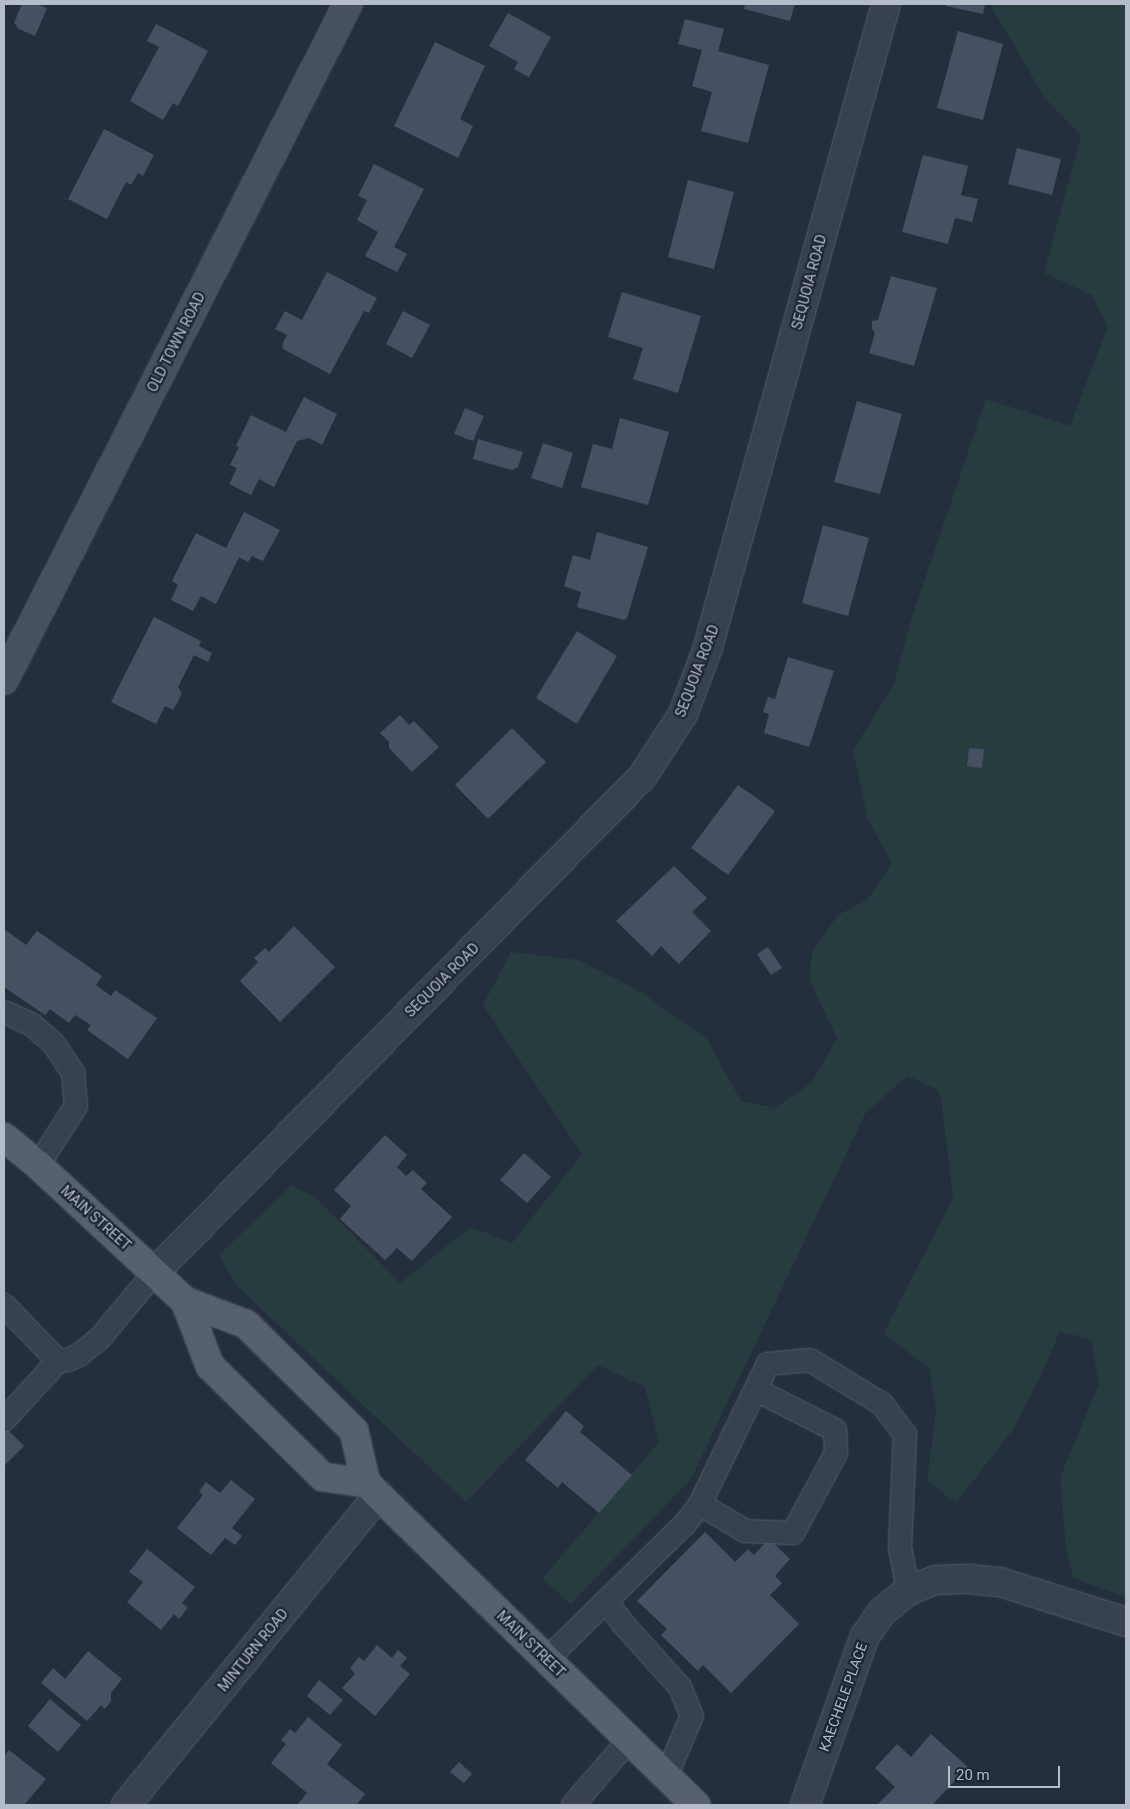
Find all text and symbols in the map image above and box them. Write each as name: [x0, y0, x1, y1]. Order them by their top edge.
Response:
street label: SEQUOIA ROAD: [788, 233, 830, 331]
street label: OLD TOWN ROAD: [144, 289, 208, 395]
street label: SEQUOIA ROAD: [672, 622, 722, 720]
street label: SEQUOIA ROAD: [402, 940, 482, 1020]
street label: MAIN STREET: [58, 1182, 134, 1254]
street label: MINTURN ROAD: [214, 1605, 292, 1695]
street label: MAIN STREET: [493, 1607, 569, 1681]
street label: KAECHELE PLACE: [816, 1640, 870, 1754]
scale bar: [950, 1756, 1062, 1788]
text: 20 m: [956, 1766, 990, 1784]

